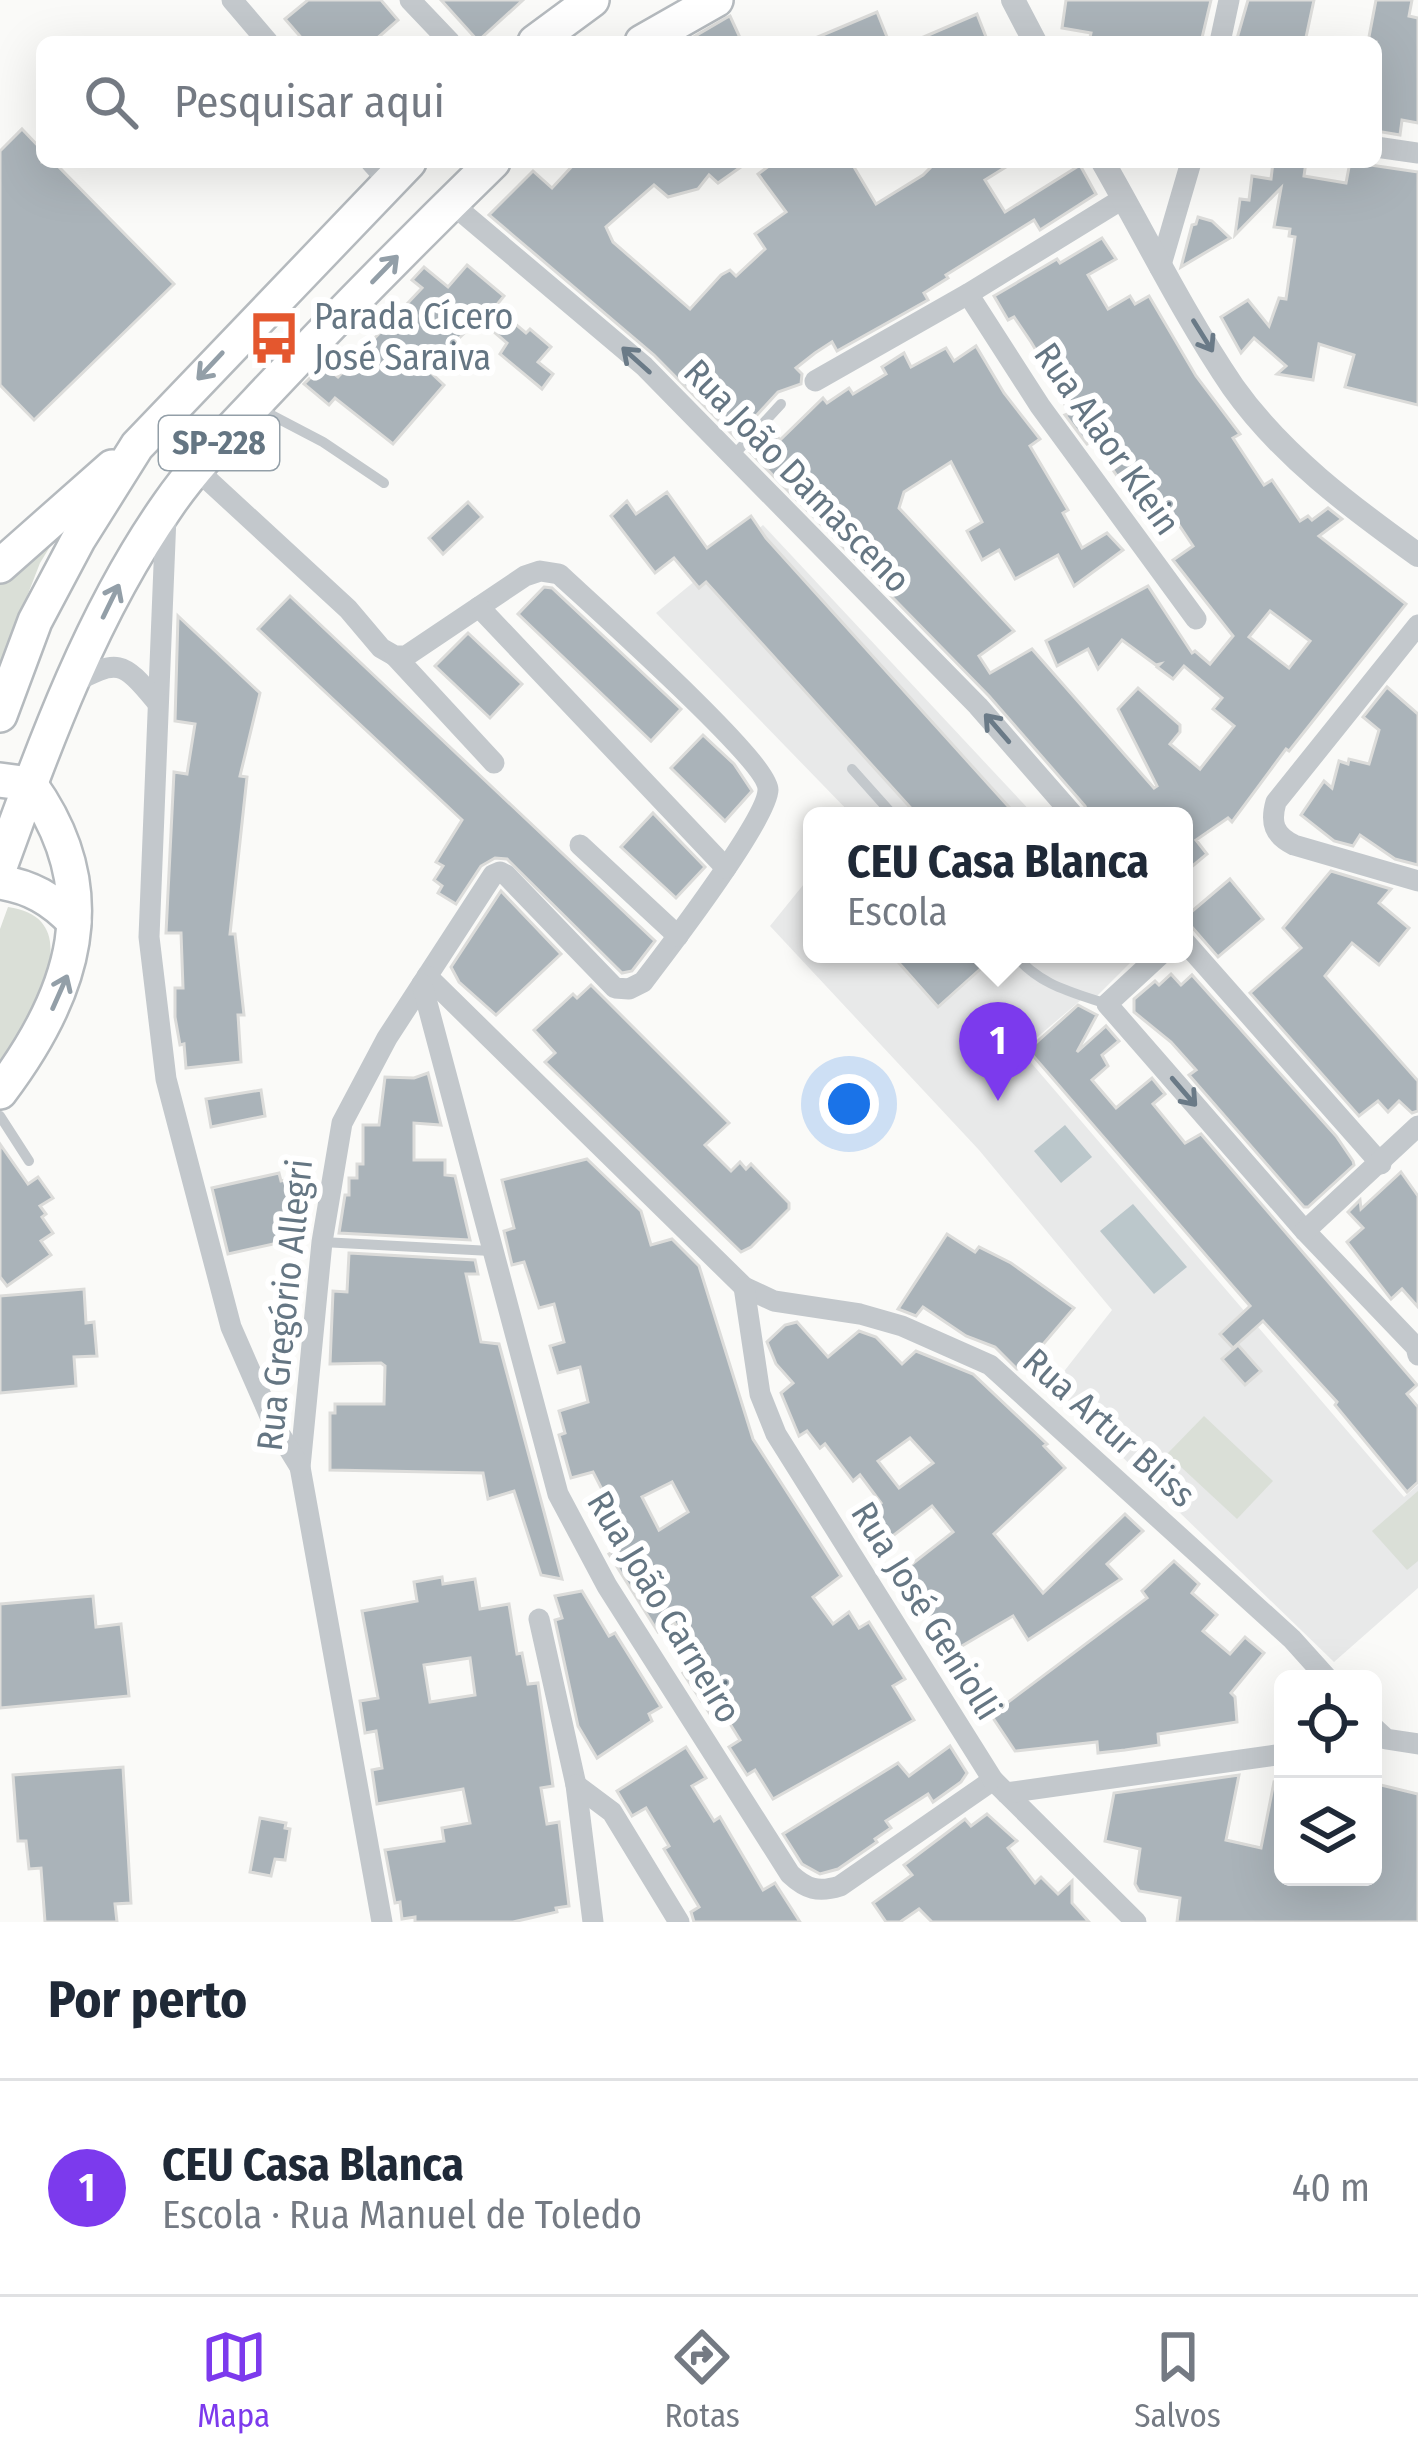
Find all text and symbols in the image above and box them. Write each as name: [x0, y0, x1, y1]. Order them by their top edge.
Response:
search box: [36, 36, 1382, 168]
icon: search: [78, 69, 144, 135]
text: Pesquisar aqui: [174, 75, 445, 129]
one-way arrow: [370, 255, 398, 284]
place label: Parada Cícero José Saraiva: [314, 295, 513, 380]
bus stop icon: Parada Cícero José Saraiva: [245, 309, 303, 367]
one-way arrow: [1191, 318, 1215, 352]
street label: Rua Alaor Klein: [1025, 334, 1189, 544]
one-way arrow: [621, 347, 651, 374]
street label: Rua João Damasceno: [675, 350, 919, 602]
one-way arrow: [197, 351, 225, 381]
road number: SP-228: [159, 416, 279, 470]
one-way arrow: [101, 583, 124, 619]
one-way arrow: [984, 713, 1011, 744]
popup: [803, 807, 1193, 963]
text: CEU Casa Blanca: [847, 835, 1149, 889]
text: Escola: [847, 889, 948, 935]
one-way arrow: [50, 974, 72, 1010]
pin: 1: [959, 1002, 1037, 1101]
your location: [819, 1074, 879, 1134]
one-way arrow: [1170, 1076, 1197, 1107]
street label: Rua Gregório Allegri: [248, 1157, 322, 1453]
street label: Rua Artur Bliss: [1014, 1339, 1204, 1517]
street label: Rua João Carneiro: [578, 1483, 750, 1731]
street label: Rua José Geniolli: [842, 1494, 1010, 1728]
map controls: [1274, 1670, 1382, 1886]
button: locate: [1274, 1670, 1382, 1778]
button: layers: [1274, 1778, 1382, 1886]
text: Por perto: [48, 1969, 247, 2031]
text: CEU Casa Blanca: [162, 2138, 464, 2192]
text: 1: [79, 2165, 95, 2211]
text: 40 m: [1292, 2165, 1370, 2211]
text: Escola · Rua Manuel de Toledo: [162, 2192, 642, 2238]
tab: Mapa: [197, 2324, 270, 2436]
tab: Rotas: [665, 2324, 740, 2436]
tab: Salvos: [1134, 2324, 1221, 2436]

